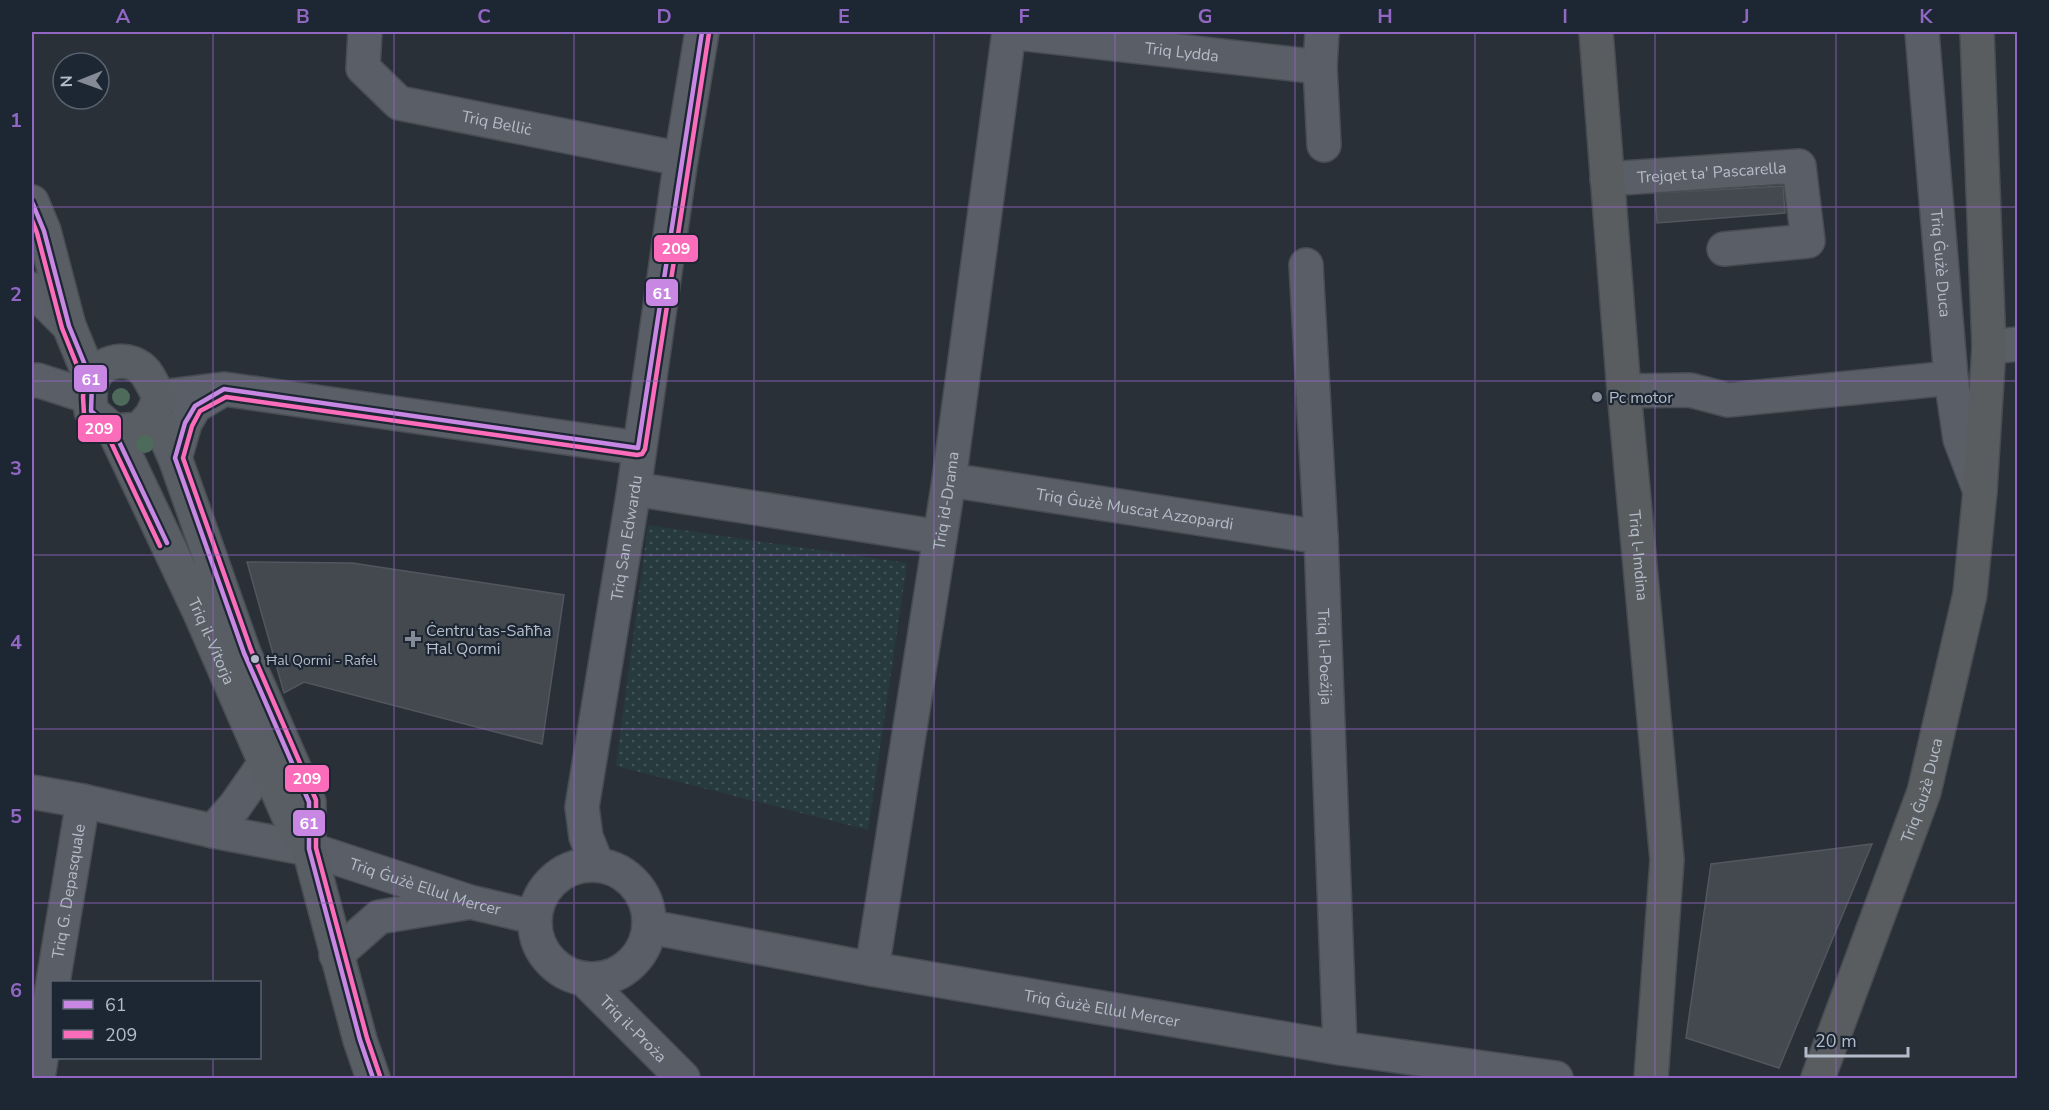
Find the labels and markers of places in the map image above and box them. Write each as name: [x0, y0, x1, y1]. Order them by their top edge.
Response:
place label: Pc motor: [1609, 387, 1673, 409]
marker: Pc motor: [1590, 390, 1604, 404]
place label: Ċentru tas-Saħħa Ħal Qormi: [426, 620, 551, 660]
marker: Ċentru tas-Saħħa Ħal Qormi: [404, 630, 422, 648]
place label: Ħal Qormi - Rafel: [266, 651, 378, 670]
marker: Ħal Qormi - Rafel: [249, 653, 261, 665]

